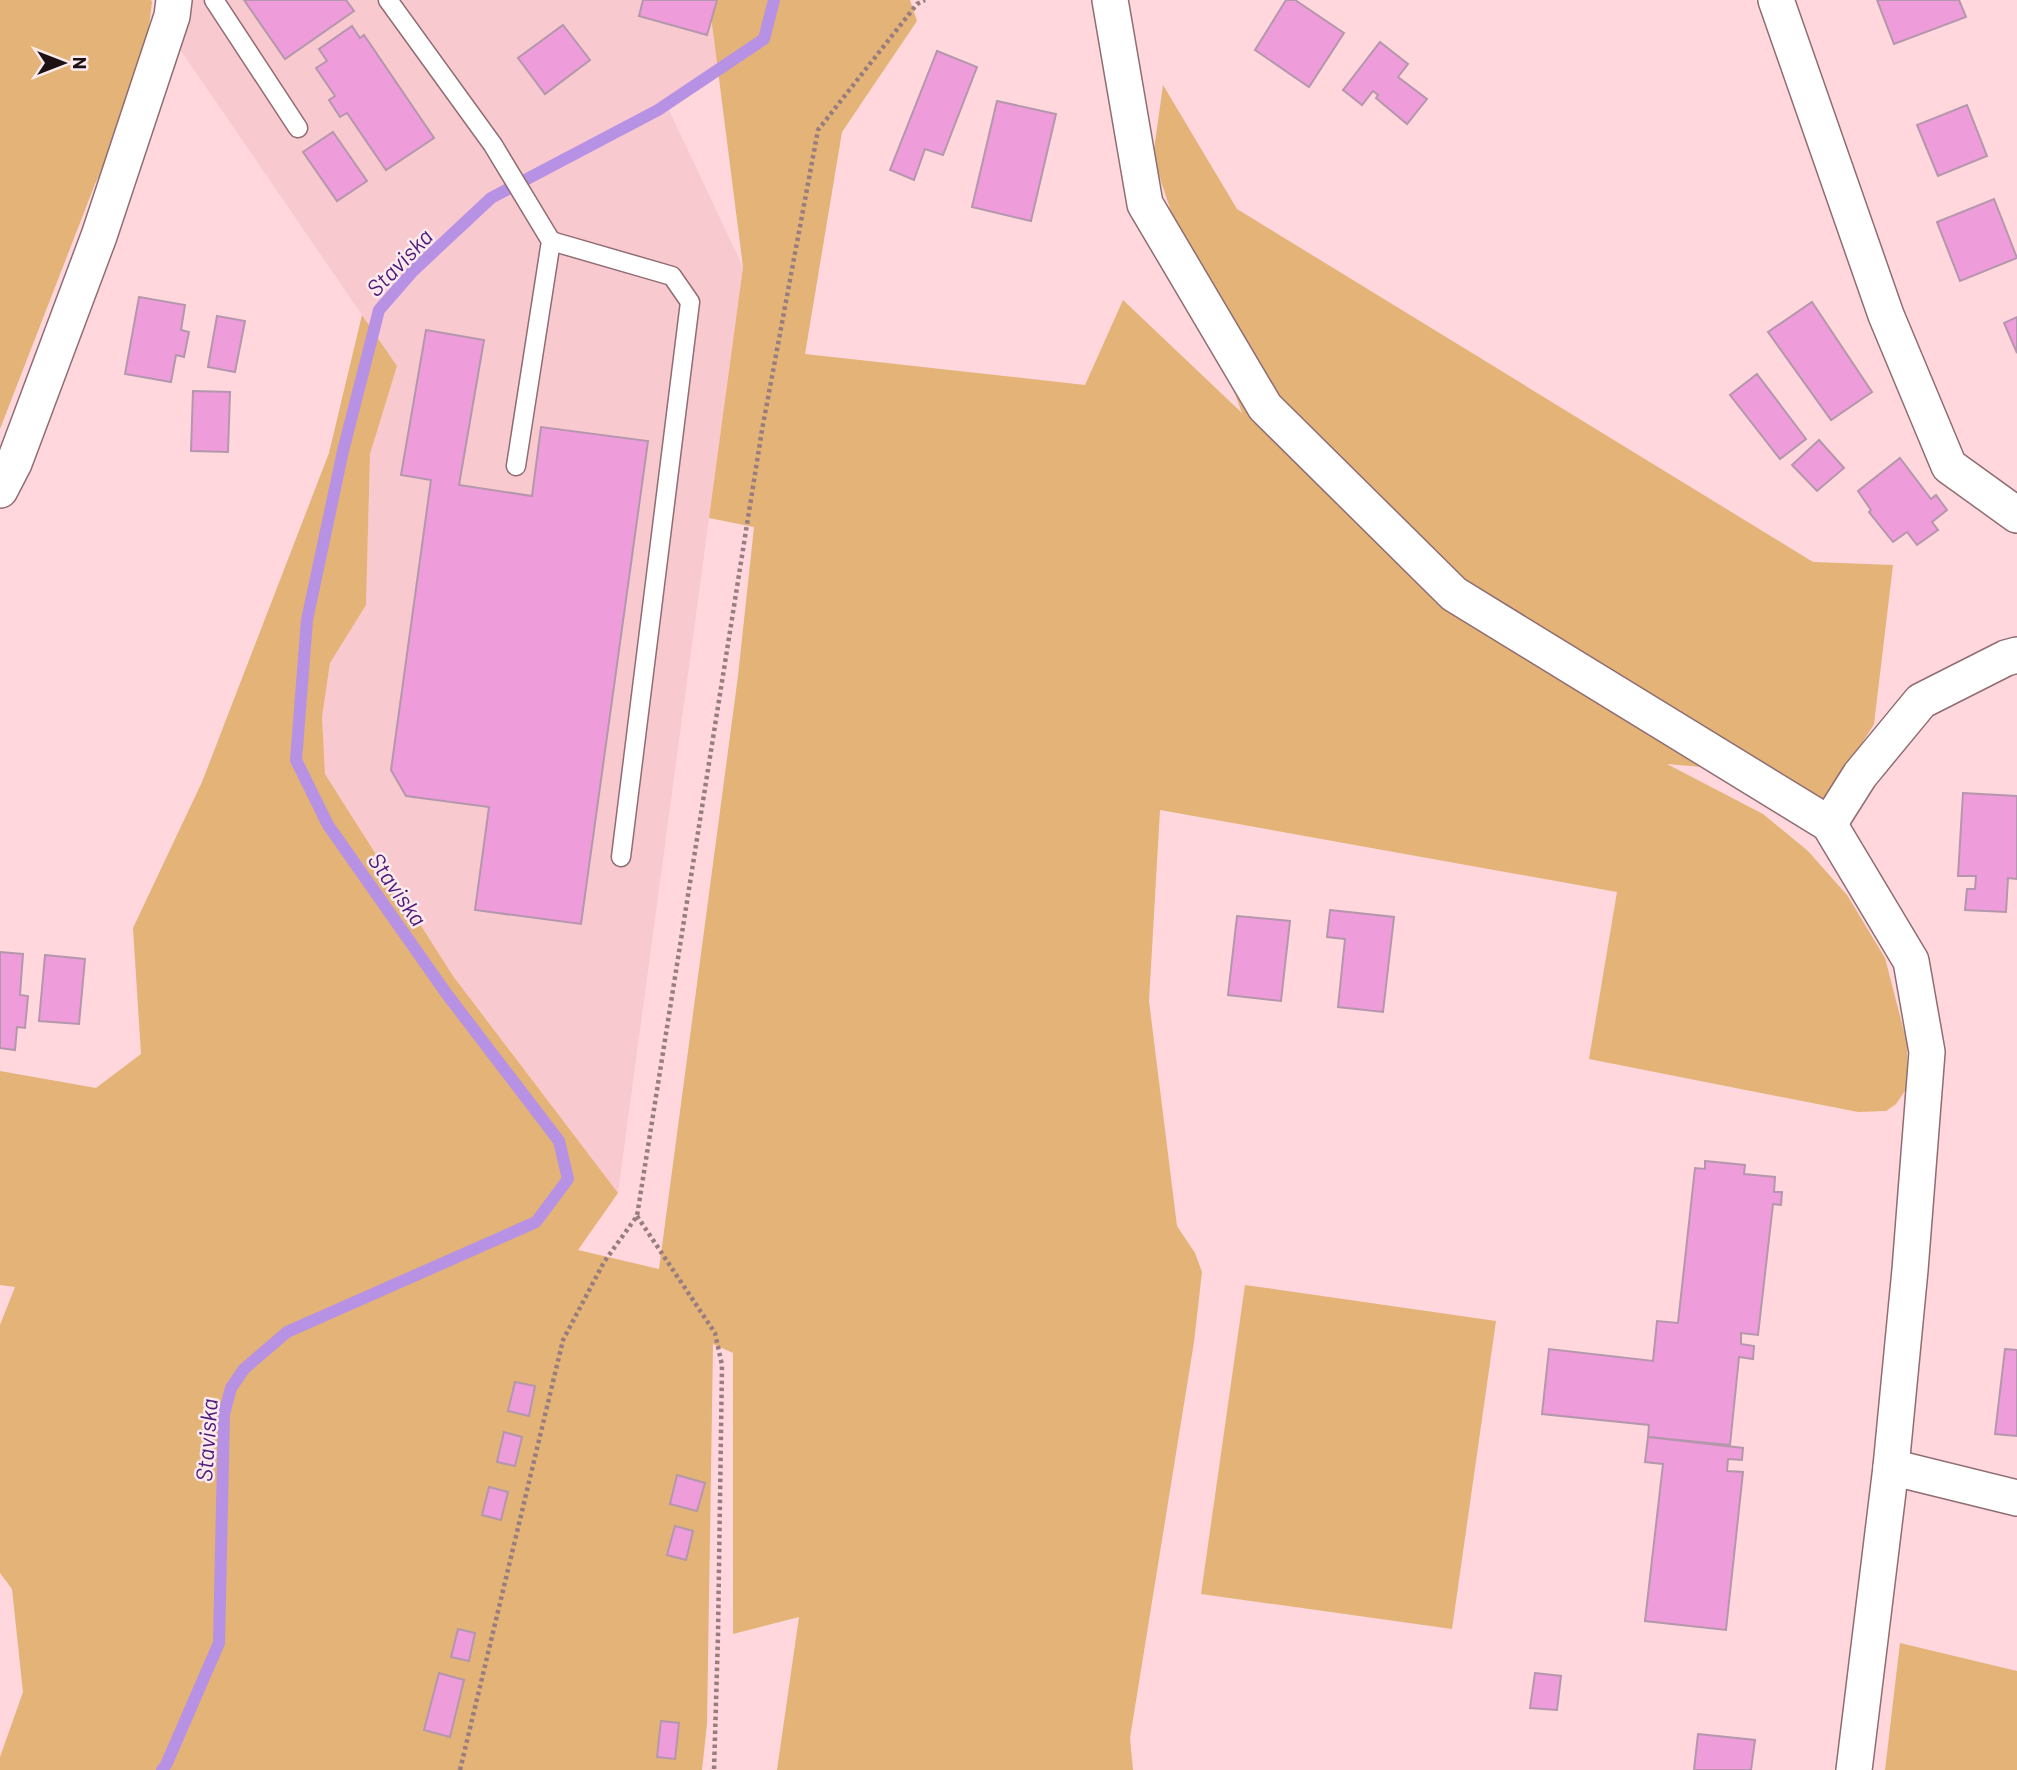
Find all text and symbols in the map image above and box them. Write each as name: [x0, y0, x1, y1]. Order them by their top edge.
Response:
north arrow: [28, 28, 98, 98]
text: N: [69, 57, 92, 69]
water label: Staviska: [360, 222, 438, 302]
water label: Staviska: [363, 847, 433, 931]
water label: Staviska: [189, 1397, 223, 1483]

